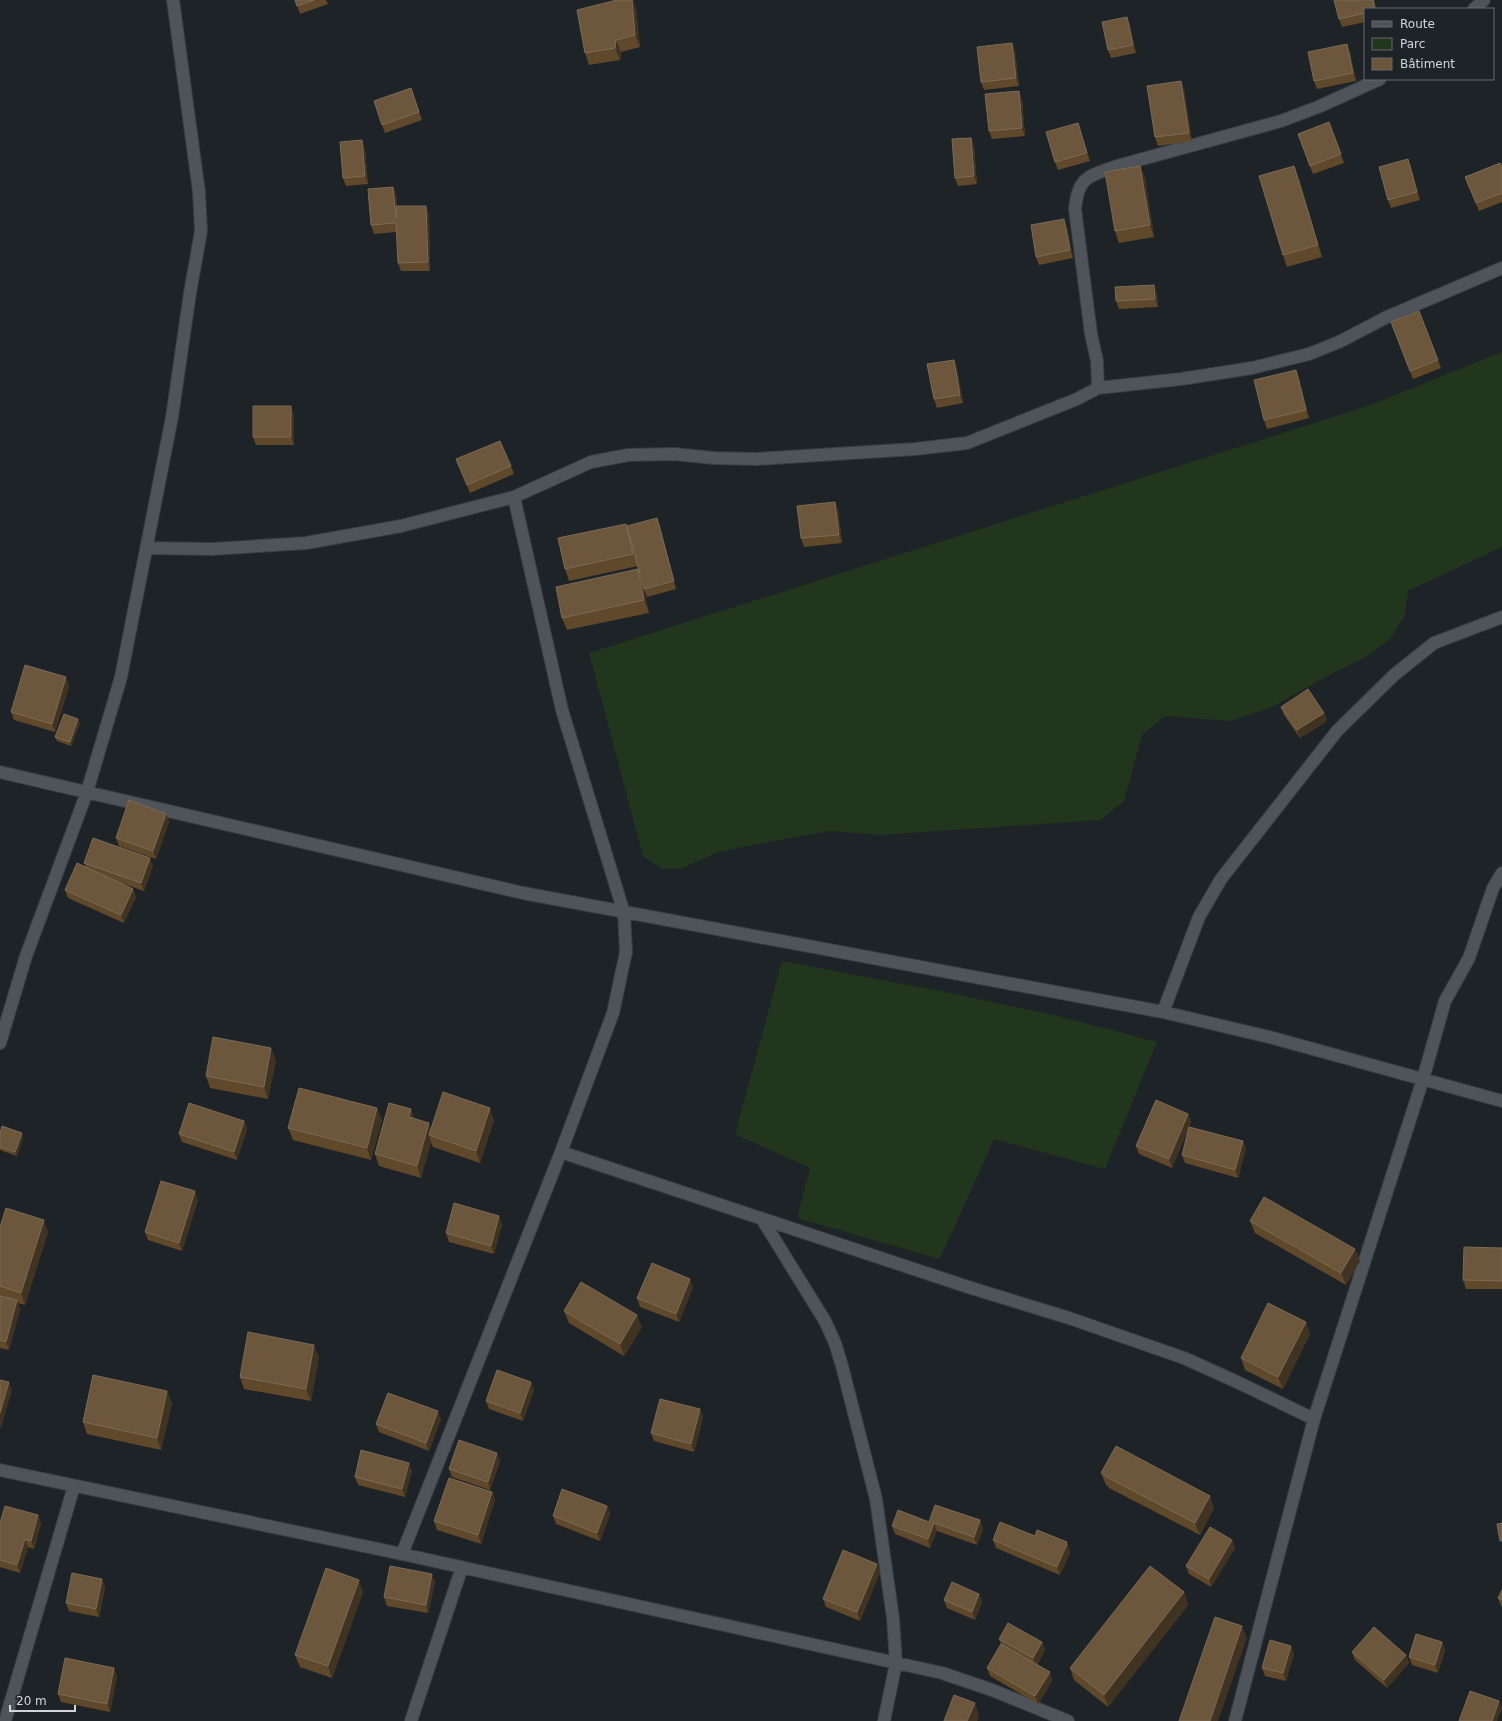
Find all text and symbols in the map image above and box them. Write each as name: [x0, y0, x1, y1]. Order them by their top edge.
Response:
legend: [1364, 8, 1494, 80]
text: Route: [1400, 17, 1435, 31]
text: Parc: [1400, 37, 1425, 51]
text: Bâtiment: [1400, 57, 1455, 71]
scale bar: [10, 1687, 75, 1713]
text: 20 m: [16, 1694, 47, 1708]

